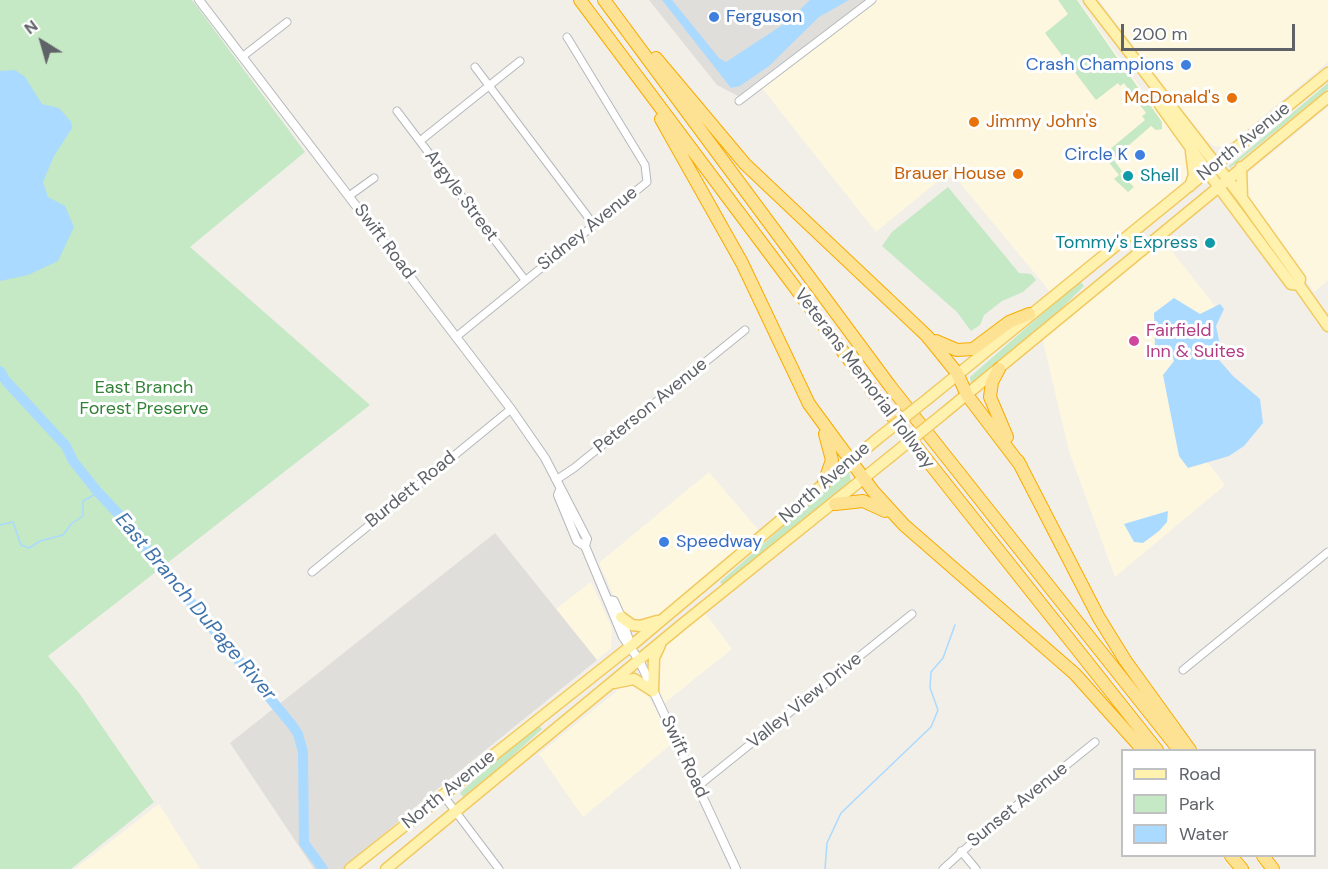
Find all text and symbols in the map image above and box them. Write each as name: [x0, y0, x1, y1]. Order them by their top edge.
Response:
place label: Ferguson: [726, 6, 802, 28]
marker: Ferguson: [707, 10, 721, 24]
north arrow: [12, 12, 72, 72]
scale bar: [1124, 12, 1298, 50]
text: N: [20, 15, 42, 39]
text: 200 m: [1132, 22, 1188, 46]
place label: Crash Champions: [1026, 54, 1174, 76]
marker: Crash Champions: [1179, 58, 1193, 72]
place label: McDonald's: [1124, 87, 1220, 109]
marker: McDonald's: [1225, 91, 1239, 105]
street label: North Avenue: [1193, 98, 1295, 186]
place label: Jimmy John's: [986, 111, 1097, 133]
marker: Jimmy John's: [967, 115, 981, 129]
place label: Circle K: [1065, 144, 1128, 166]
street label: Argyle Street: [420, 146, 502, 246]
marker: Circle K: [1133, 148, 1147, 162]
place label: Brauer House: [894, 163, 1006, 185]
place label: Shell: [1140, 165, 1179, 187]
marker: Brauer House: [1011, 167, 1025, 181]
marker: Shell: [1121, 169, 1135, 183]
street label: Sidney Avenue: [534, 182, 642, 276]
street label: Swift Road: [349, 200, 419, 284]
place label: Tommy's Express: [1055, 232, 1198, 254]
marker: Tommy's Express: [1203, 236, 1217, 250]
street label: Veterans Memorial Tollway: [789, 285, 939, 473]
place label: Fairfield Inn & Suites: [1146, 320, 1245, 362]
marker: Fairfield Inn & Suites: [1127, 334, 1141, 348]
street label: Peterson Avenue: [590, 354, 712, 458]
park label: East Branch Forest Preserve: [79, 377, 209, 420]
street label: North Avenue: [775, 438, 875, 528]
street label: Burdett Road: [362, 447, 460, 533]
water label: East Branch DuPage River: [109, 508, 281, 706]
place label: Speedway: [676, 531, 762, 553]
marker: Speedway: [657, 535, 671, 549]
street label: Valley View Drive: [743, 648, 867, 754]
street label: Swift Road: [656, 712, 712, 802]
street label: North Avenue: [398, 746, 500, 834]
legend: [1121, 749, 1316, 857]
street label: Sunset Avenue: [963, 758, 1073, 852]
text: Road: [1179, 762, 1221, 786]
text: Park: [1179, 792, 1215, 816]
text: Water: [1179, 822, 1229, 846]

